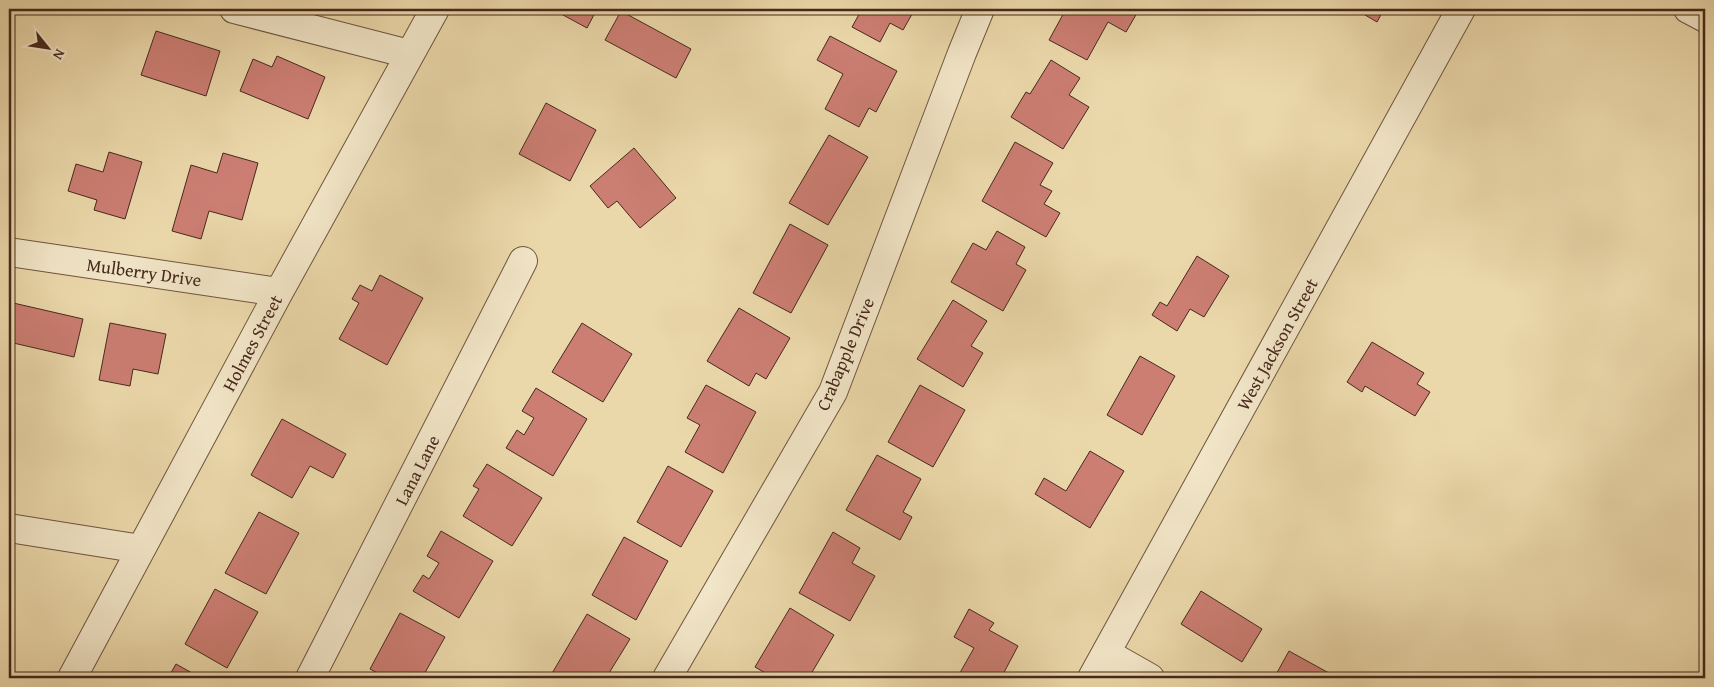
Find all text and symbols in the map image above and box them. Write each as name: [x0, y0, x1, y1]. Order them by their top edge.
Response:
north arrow: [22, 22, 72, 72]
text: N: [48, 45, 70, 64]
street label: Mulberry Drive: [85, 251, 203, 293]
street label: West Jackson Street: [1229, 272, 1325, 415]
street label: Holmes Street: [215, 289, 289, 396]
street label: Crabapple Drive: [809, 293, 881, 415]
street label: Lana Lane: [388, 430, 446, 510]

